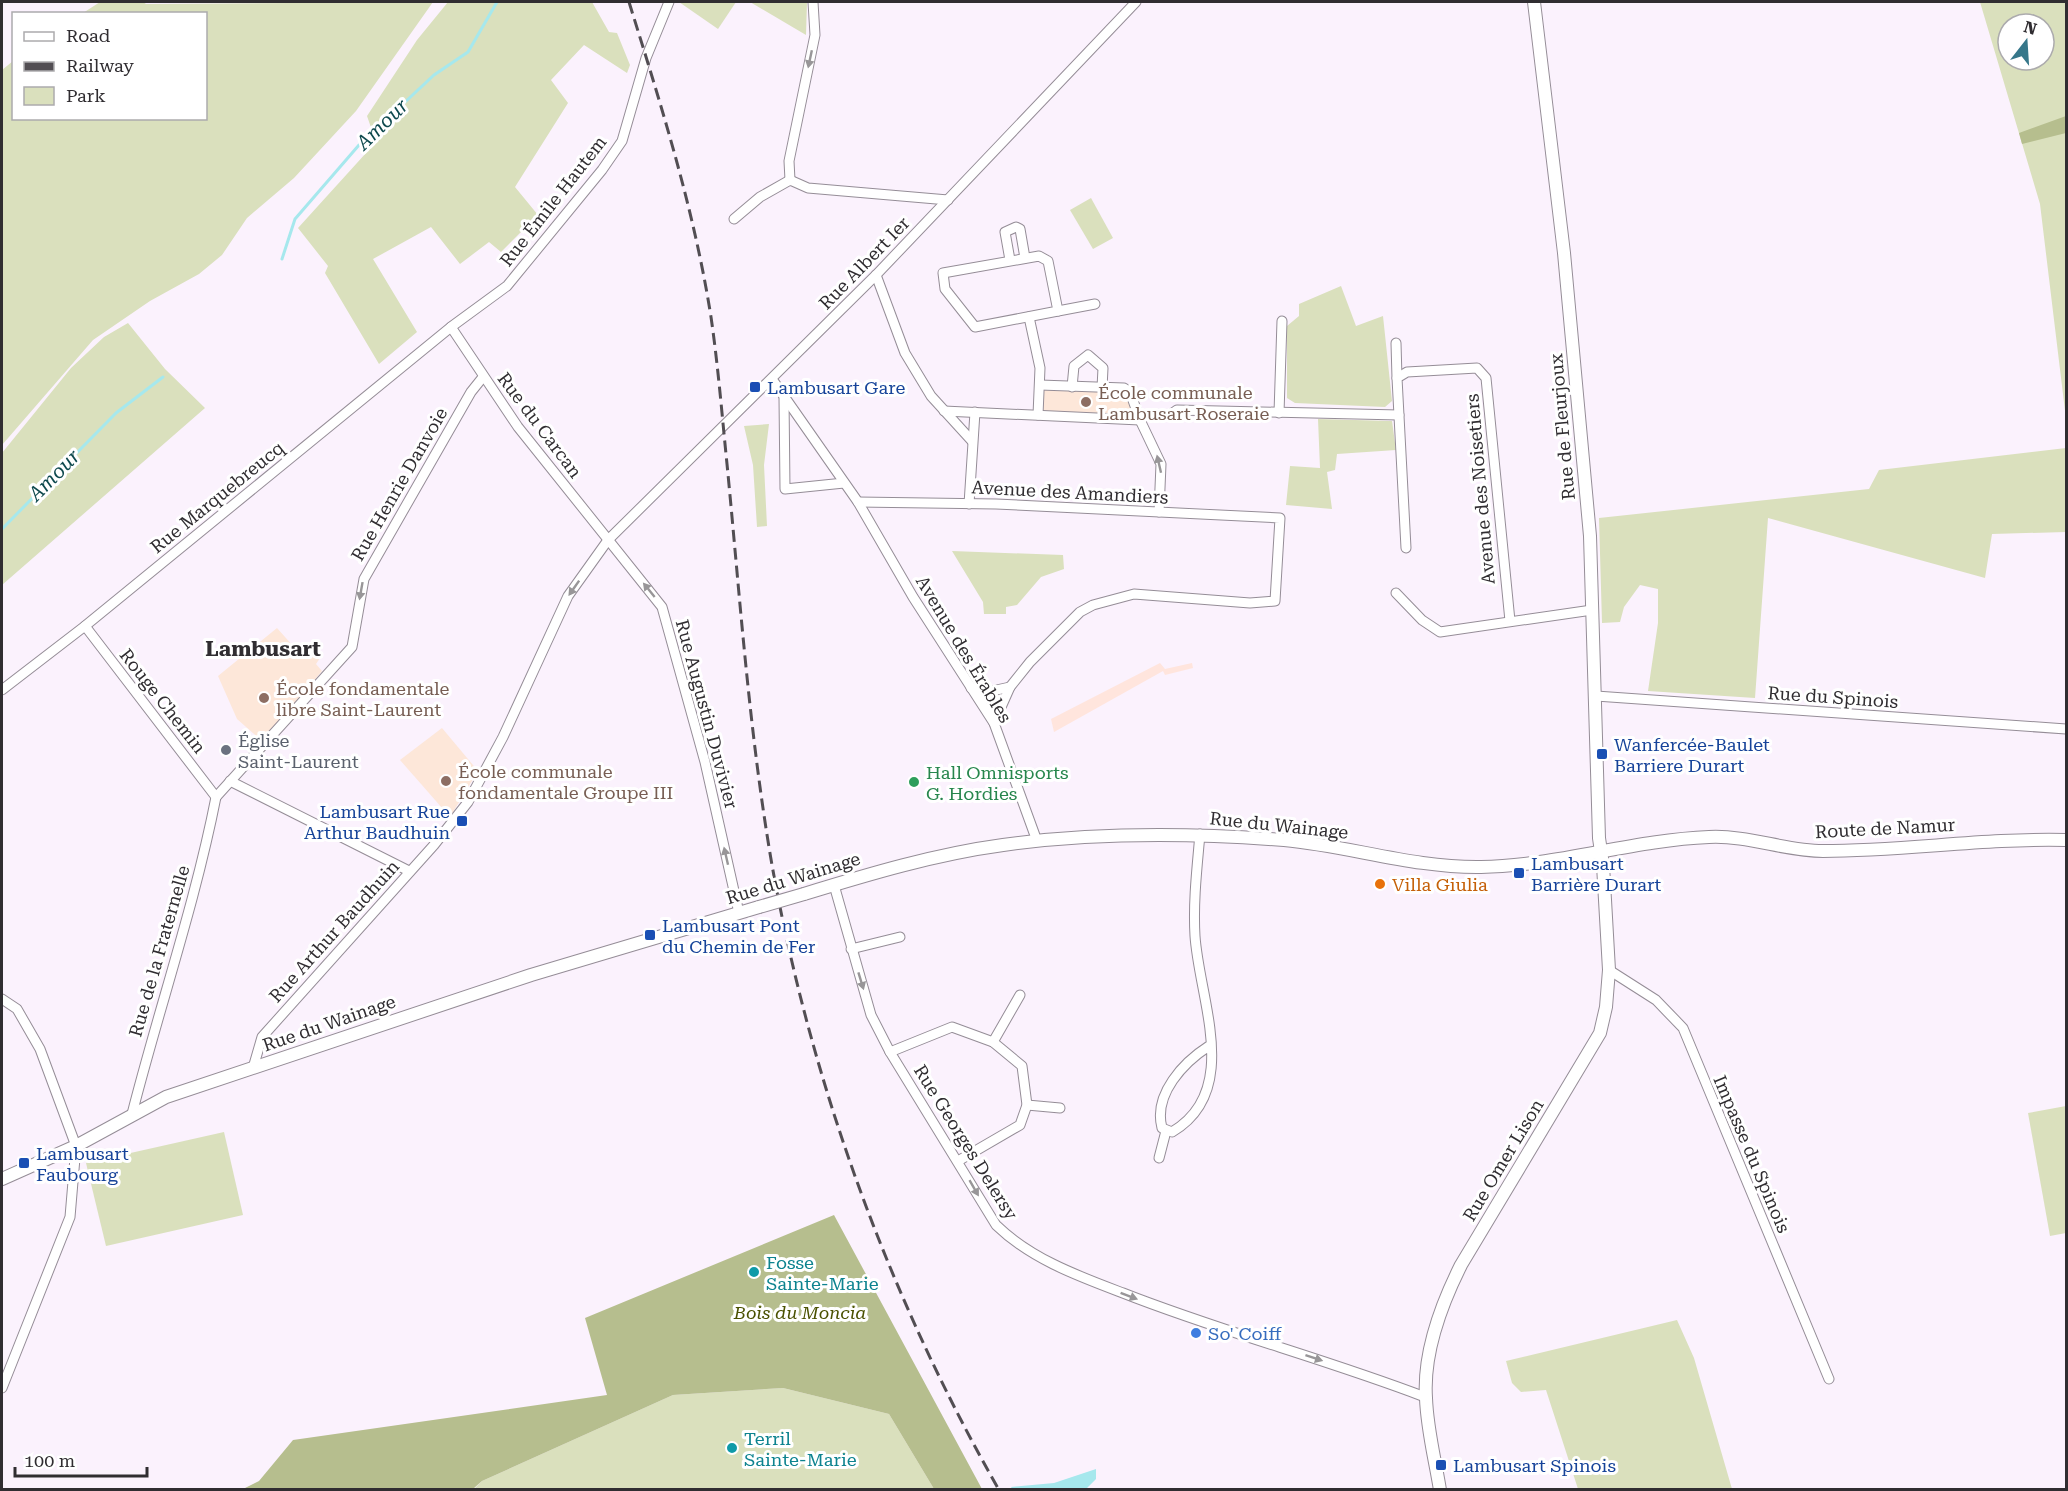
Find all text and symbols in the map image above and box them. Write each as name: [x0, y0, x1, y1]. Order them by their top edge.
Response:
legend: [12, 12, 207, 120]
north arrow: [1996, 12, 2056, 72]
text: N: [2022, 17, 2039, 39]
text: Road: [66, 25, 111, 46]
one-way arrow: [805, 50, 814, 69]
text: Railway: [66, 55, 134, 76]
text: Park: [66, 85, 106, 106]
water label: Amour: [350, 93, 413, 155]
street label: Rue Émile Hautem: [495, 131, 611, 271]
street label: Rue Albert Ier: [815, 212, 913, 314]
street label: Rue de Fleurjoux: [1545, 352, 1579, 501]
street label: Rue du Carcan: [494, 368, 587, 482]
place label: Lambusart Gare: [767, 377, 905, 398]
marker: Lambusart Gare: [748, 380, 762, 394]
place label: École communale Lambusart Roseraie: [1098, 382, 1270, 424]
street label: Avenue des Noisetiers: [1461, 393, 1499, 585]
marker: École communale Lambusart Roseraie: [1079, 395, 1093, 409]
street label: Rue Henrie Danvoie: [347, 404, 452, 564]
street label: Rue Marquebreucq: [146, 436, 288, 557]
water label: Amour: [23, 444, 85, 506]
one-way arrow: [1153, 455, 1163, 473]
street label: Avenue des Amandiers: [971, 476, 1169, 508]
street label: Avenue des Érables: [912, 572, 1016, 726]
one-way arrow: [568, 579, 580, 595]
one-way arrow: [357, 582, 366, 601]
one-way arrow: [642, 582, 655, 598]
street label: Rue Augustin Duvivier: [672, 617, 742, 811]
district label: Lambusart: [205, 637, 321, 661]
street label: Rouge Chemin: [116, 645, 211, 758]
place label: École fondamentale libre Saint-Laurent: [276, 678, 449, 720]
street label: Rue du Spinois: [1767, 682, 1899, 712]
marker: École fondamentale libre Saint-Laurent: [257, 691, 271, 705]
place label: Église Saint-Laurent: [238, 730, 359, 772]
place label: Wanfercée-Baulet Barriere Durart: [1614, 734, 1770, 776]
marker: Église Saint-Laurent: [219, 743, 233, 757]
marker: Wanfercée-Baulet Barriere Durart: [1595, 747, 1609, 761]
place label: École communale fondamentale Groupe III: [458, 761, 673, 803]
place label: Hall Omnisports G. Hordies: [926, 762, 1069, 804]
marker: École communale fondamentale Groupe III: [439, 774, 453, 788]
marker: Hall Omnisports G. Hordies: [907, 775, 921, 789]
place label: Lambusart Rue Arthur Baudhuin: [304, 801, 450, 843]
street label: Rue du Wainage: [1209, 807, 1349, 843]
marker: Lambusart Rue Arthur Baudhuin: [455, 814, 469, 828]
street label: Route de Namur: [1814, 814, 1956, 842]
one-way arrow: [721, 847, 731, 865]
street label: Rue du Wainage: [723, 848, 863, 908]
place label: Lambusart Barrière Durart: [1531, 853, 1662, 895]
street label: Rue Arthur Baudhuin: [265, 855, 404, 1006]
street label: Rue de la Fraternelle: [124, 863, 194, 1039]
marker: Lambusart Barrière Durart: [1512, 866, 1526, 880]
place label: Villa Giulia: [1392, 874, 1488, 895]
marker: Villa Giulia: [1373, 877, 1387, 891]
place label: Lambusart Pont du Chemin de Fer: [662, 915, 815, 957]
marker: Lambusart Pont du Chemin de Fer: [643, 928, 657, 942]
one-way arrow: [857, 972, 866, 990]
street label: Rue du Wainage: [260, 990, 398, 1056]
street label: Rue Georges Delersy: [910, 1061, 1022, 1224]
street label: Impasse du Spinois: [1709, 1072, 1795, 1236]
street label: Rue Omer Lison: [1458, 1095, 1548, 1225]
place label: Lambusart Faubourg: [36, 1143, 129, 1185]
marker: Lambusart Faubourg: [17, 1156, 31, 1170]
one-way arrow: [969, 1180, 979, 1197]
place label: Fosse Sainte-Marie: [766, 1252, 879, 1294]
marker: Fosse Sainte-Marie: [747, 1265, 761, 1279]
one-way arrow: [1120, 1292, 1138, 1301]
park label: Bois du Moncia: [733, 1302, 866, 1323]
place label: So' Coiff: [1208, 1323, 1282, 1344]
marker: So' Coiff: [1189, 1326, 1203, 1340]
one-way arrow: [1305, 1354, 1323, 1363]
place label: Terril Sainte-Marie: [744, 1428, 857, 1470]
scale bar: [15, 1440, 147, 1478]
marker: Terril Sainte-Marie: [725, 1441, 739, 1455]
text: 100 m: [24, 1450, 75, 1471]
place label: Lambusart Spinois: [1453, 1455, 1616, 1476]
marker: Lambusart Spinois: [1434, 1458, 1448, 1472]

